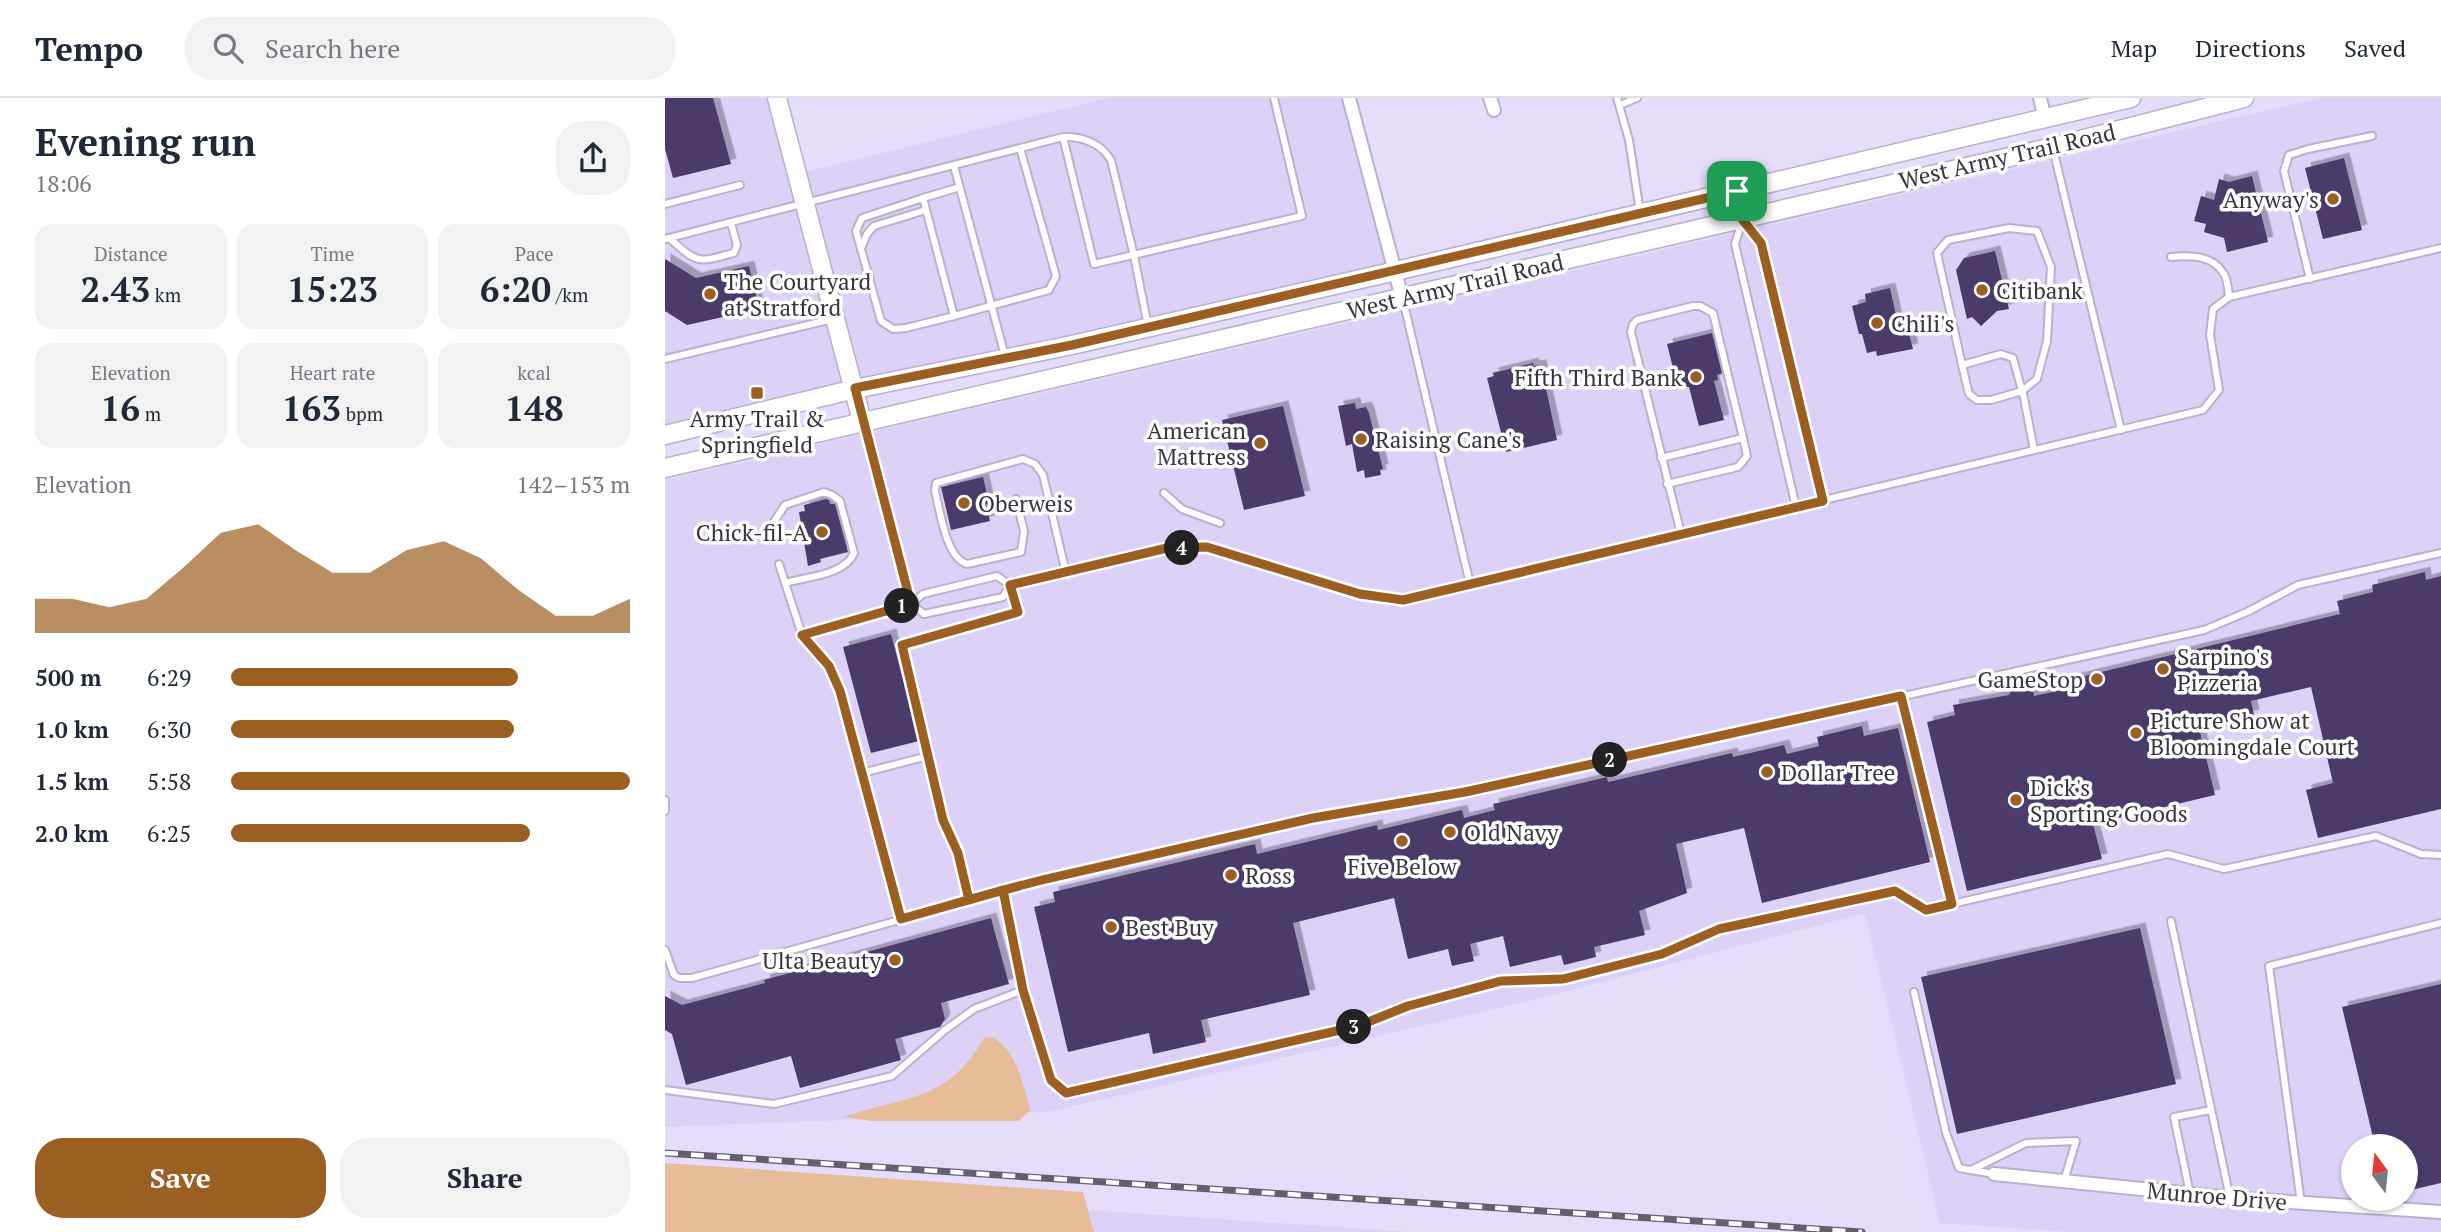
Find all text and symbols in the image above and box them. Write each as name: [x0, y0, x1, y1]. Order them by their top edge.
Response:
search box: [185, 17, 675, 80]
text: Tempo: [35, 27, 143, 70]
icon: search: [209, 29, 247, 67]
text: Search here: [265, 31, 400, 65]
text: Map: [2111, 32, 2157, 64]
text: Directions: [2195, 32, 2306, 64]
text: Saved: [2344, 32, 2406, 64]
street label: West Army Trail Road: [1896, 116, 2119, 196]
text: Evening run: [35, 117, 256, 167]
button: share: [556, 121, 630, 195]
pin: [1707, 161, 1767, 221]
text: 18:06: [35, 168, 92, 199]
icon: arrive: [1718, 172, 1756, 210]
place label: Anyway's: [2223, 184, 2319, 215]
marker: Anyway's: [2325, 191, 2341, 207]
text: Distance: [94, 241, 168, 266]
text: Time: [311, 241, 354, 266]
text: Pace: [515, 241, 554, 266]
street label: West Army Trail Road: [1344, 246, 1567, 326]
text: 2.43: [81, 266, 150, 312]
text: 15:23: [287, 266, 378, 312]
text: 6:20: [480, 266, 551, 312]
place label: The Courtyard at Stratford: [724, 266, 871, 323]
place label: Citibank: [1996, 275, 2083, 306]
text: km: [150, 282, 181, 307]
text: /km: [551, 282, 589, 307]
marker: Citibank: [1974, 282, 1990, 298]
marker: The Courtyard at Stratford: [702, 286, 718, 302]
place label: Chili's: [1891, 308, 1954, 339]
marker: Chili's: [1869, 315, 1885, 331]
text: Elevation: [91, 360, 171, 385]
text: Heart rate: [290, 360, 375, 385]
text: kcal: [517, 360, 551, 385]
place label: Fifth Third Bank: [1514, 362, 1682, 393]
marker: Fifth Third Bank: [1688, 369, 1704, 385]
text: 16: [101, 385, 140, 431]
text: 163: [282, 385, 341, 431]
text: 148: [505, 385, 564, 431]
marker: Army Trail & Springfield: [749, 385, 765, 401]
text: m: [140, 401, 161, 426]
text: bpm: [341, 401, 383, 426]
place label: Army Trail & Springfield: [689, 403, 825, 460]
place label: American Mattress: [1147, 415, 1246, 472]
place label: Raising Cane's: [1375, 424, 1522, 455]
marker: Raising Cane's: [1353, 431, 1369, 447]
marker: American Mattress: [1252, 435, 1268, 451]
text: Elevation: [35, 469, 132, 500]
text: 142–153 m: [517, 469, 630, 500]
place label: Oberweis: [978, 488, 1073, 519]
marker: Oberweis: [956, 495, 972, 511]
place label: Chick-fil-A: [696, 517, 808, 548]
marker: Chick-fil-A: [814, 524, 830, 540]
pin: 4: [1165, 531, 1199, 566]
text: 4: [1176, 535, 1187, 560]
pin: 1: [884, 588, 919, 624]
text: 1: [896, 593, 907, 618]
place label: Sarpino's Pizzeria: [2177, 641, 2270, 698]
marker: Sarpino's Pizzeria: [2155, 661, 2171, 677]
text: 500 m: [35, 662, 101, 693]
text: 6:29: [147, 662, 191, 693]
place label: GameStop: [1978, 664, 2083, 695]
marker: GameStop: [2089, 671, 2105, 687]
place label: Picture Show at Bloomingdale Court: [2150, 705, 2356, 762]
text: 1.0 km: [35, 714, 109, 745]
text: 6:30: [147, 714, 191, 745]
marker: Picture Show at Bloomingdale Court: [2128, 725, 2144, 741]
pin: 2: [1593, 742, 1627, 778]
text: 2: [1604, 747, 1615, 772]
place label: Dollar Tree: [1781, 757, 1895, 788]
marker: Dollar Tree: [1759, 764, 1775, 780]
text: 1.5 km: [35, 766, 109, 797]
text: 5:58: [147, 766, 191, 797]
place label: Dick's Sporting Goods: [2030, 772, 2188, 829]
marker: Dick's Sporting Goods: [2008, 792, 2024, 808]
place label: Old Navy: [1464, 817, 1559, 848]
text: 2.0 km: [35, 818, 109, 849]
text: 6:25: [147, 818, 191, 849]
marker: Old Navy: [1442, 824, 1458, 840]
marker: Five Below: [1394, 833, 1410, 849]
place label: Five Below: [1347, 851, 1457, 882]
place label: Ross: [1245, 860, 1292, 891]
marker: Ross: [1223, 867, 1239, 883]
place label: Best Buy: [1125, 912, 1214, 943]
marker: Best Buy: [1103, 919, 1119, 935]
place label: Ulta Beauty: [762, 945, 881, 976]
marker: Ulta Beauty: [887, 952, 903, 968]
pin: 3: [1337, 1010, 1371, 1044]
text: 3: [1348, 1014, 1359, 1039]
north arrow: [2341, 1134, 2419, 1211]
map controls: [2341, 1134, 2418, 1211]
button: Save: [35, 1138, 326, 1218]
button: Share: [340, 1138, 630, 1218]
street label: Munroe Drive: [2146, 1174, 2288, 1218]

